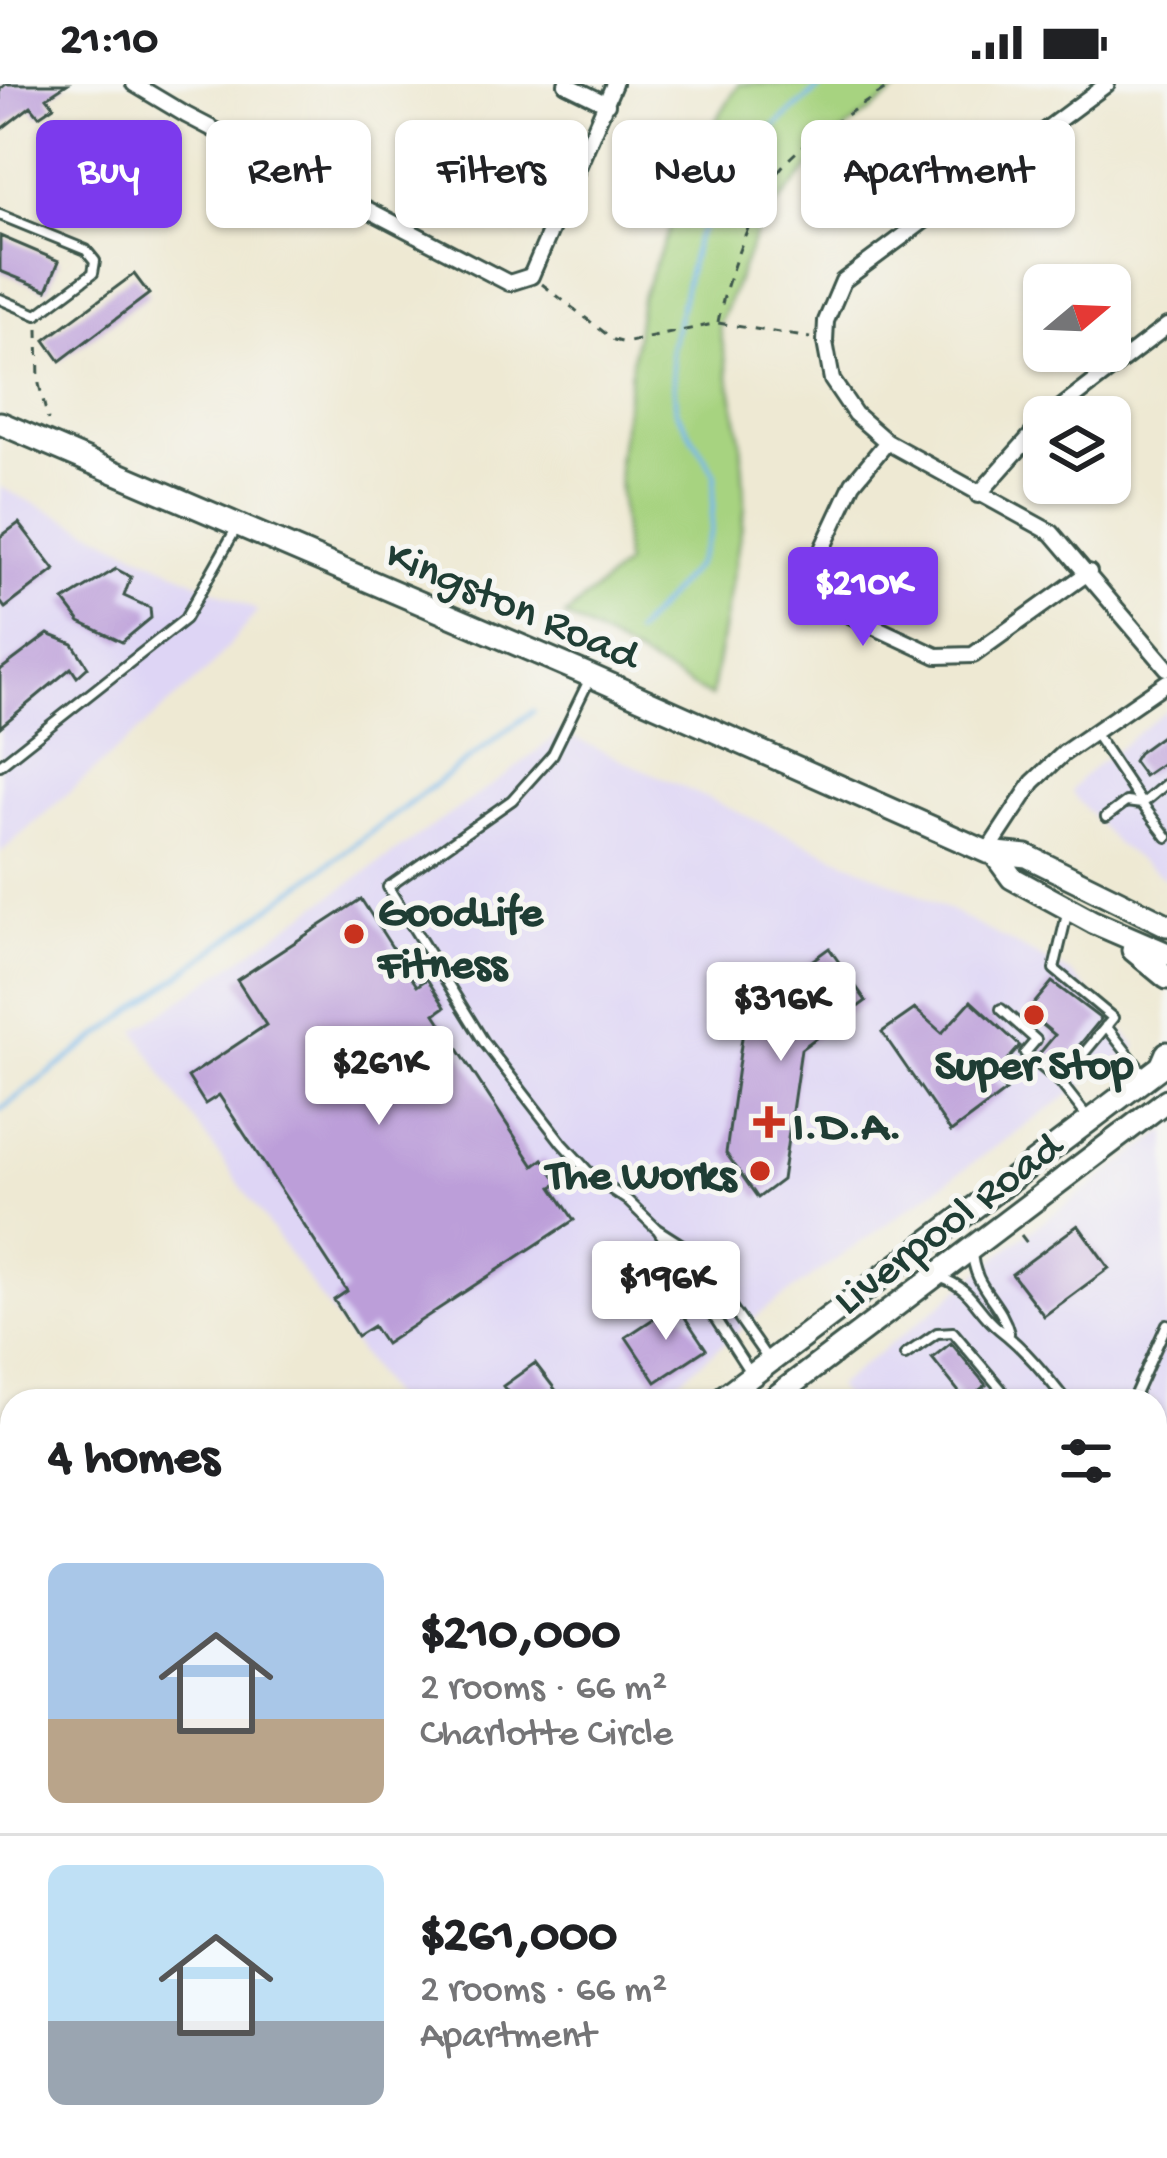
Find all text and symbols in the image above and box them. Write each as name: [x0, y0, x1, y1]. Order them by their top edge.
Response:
text: 21:10: [60, 16, 158, 69]
chip: Buy: [36, 120, 182, 228]
chip: Rent: [206, 120, 371, 228]
chip: Filters: [395, 120, 588, 228]
chip: New: [612, 120, 777, 228]
chip: Apartment: [801, 120, 1075, 228]
north arrow: [1023, 264, 1131, 372]
map controls: [1023, 264, 1131, 504]
button: layers: [1023, 396, 1131, 504]
street label: Kingston Road: [376, 531, 649, 686]
pin: $210K: [779, 547, 947, 649]
text: $210K: [815, 563, 911, 609]
place label: GoodLife Fitness: [376, 889, 544, 994]
marker: GoodLife Fitness: [341, 921, 367, 947]
pin: $316K: [697, 962, 865, 1064]
text: $316K: [734, 978, 828, 1024]
marker: Super Stop: [1021, 1002, 1047, 1028]
pin: $261K: [295, 1026, 463, 1128]
text: $261K: [332, 1042, 426, 1088]
place label: Super Stop: [935, 1042, 1134, 1095]
place label: I.D.A.: [793, 1103, 902, 1156]
marker: I.D.A.: [756, 1109, 782, 1135]
street label: Liverpool Road: [825, 1121, 1077, 1329]
place label: The Works: [543, 1152, 738, 1205]
marker: The Works: [747, 1158, 773, 1184]
pin: $196K: [582, 1241, 750, 1343]
text: $196K: [619, 1257, 713, 1303]
icon: filters: [1053, 1428, 1119, 1494]
text: 4 homes: [48, 1431, 219, 1491]
text: $210,000: [420, 1607, 620, 1667]
icon: home: [144, 1611, 288, 1755]
text: 2 rooms · 66 m²: [420, 1667, 667, 1713]
text: Charlotte Circle: [420, 1713, 673, 1759]
text: $261,000: [420, 1909, 617, 1969]
icon: home: [144, 1913, 288, 2057]
text: 2 rooms · 66 m²: [420, 1969, 667, 2015]
text: Apartment: [420, 2015, 596, 2061]

